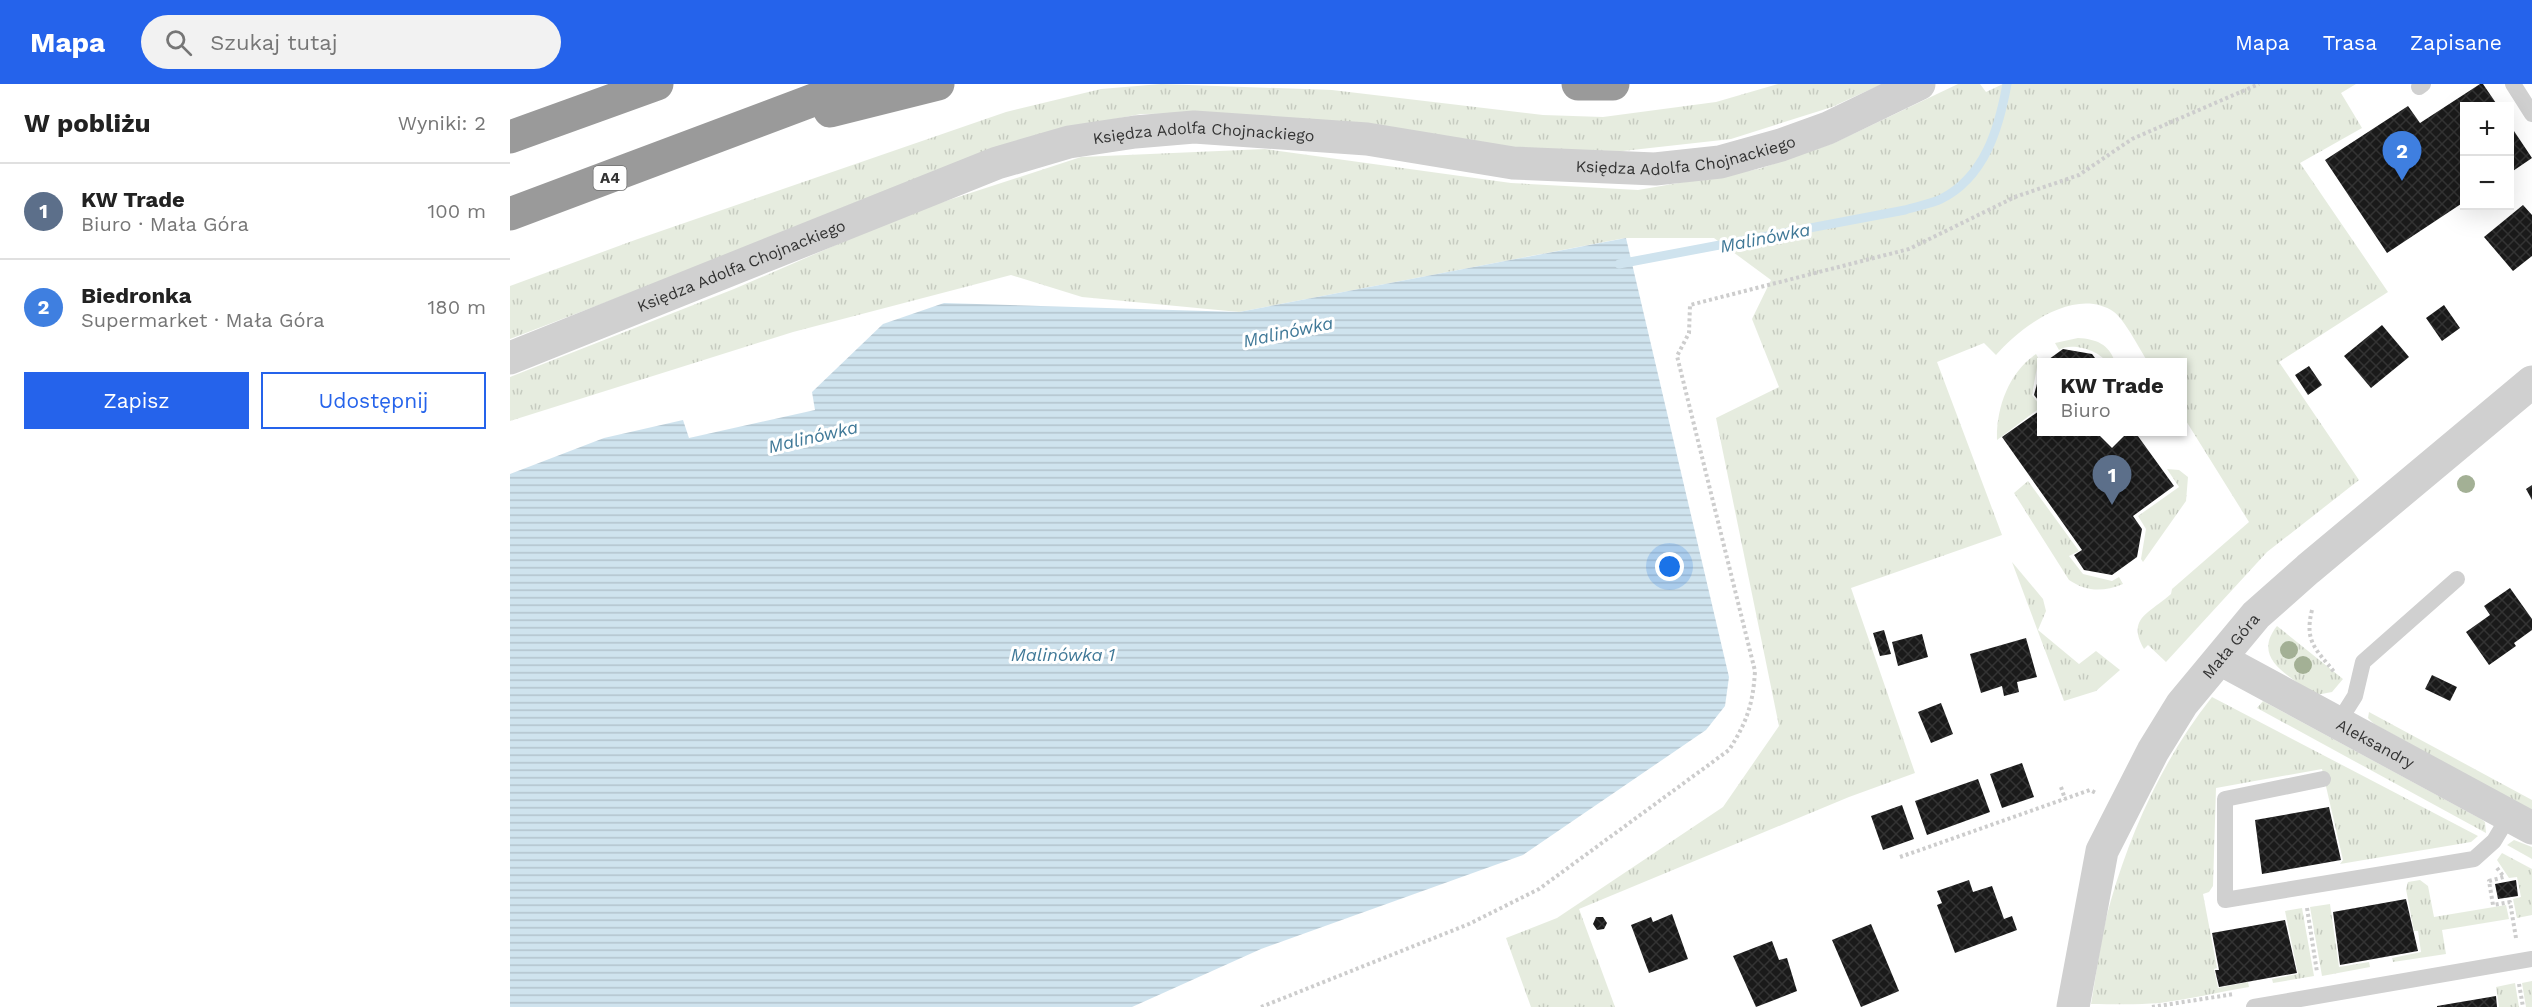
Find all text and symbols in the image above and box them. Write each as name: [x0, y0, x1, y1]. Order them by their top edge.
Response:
search box: [141, 15, 561, 69]
text: Mapa: [30, 26, 105, 59]
icon: search: [162, 26, 195, 59]
text: Szukaj tutaj: [210, 30, 338, 55]
text: Mapa: [2235, 30, 2290, 55]
text: Trasa: [2323, 30, 2377, 55]
text: Zapisane: [2410, 30, 2502, 55]
map controls: [2460, 102, 2514, 210]
button: +: [2460, 102, 2514, 156]
text: W pobliżu: [24, 108, 151, 138]
text: Wyniki: 2: [398, 111, 486, 135]
street label: Księdza Adolfa Chojnackiego: [1091, 118, 1315, 148]
street label: Księdza Adolfa Chojnackiego: [1575, 132, 1798, 179]
pin: 2: [2382, 132, 2422, 181]
button: −: [2460, 156, 2514, 210]
road number: A4: [594, 166, 626, 190]
text: KW Trade: [81, 187, 185, 212]
text: 1: [39, 199, 48, 223]
text: 100 m: [427, 199, 486, 223]
text: Biuro · Mała Góra: [81, 212, 249, 236]
street label: Księdza Adolfa Chojnackiego: [634, 216, 848, 316]
water label: Malinówka: [1718, 218, 1812, 257]
text: Biedronka: [81, 283, 191, 308]
text: 2: [38, 295, 49, 319]
text: 180 m: [428, 295, 486, 319]
text: Supermarket · Mała Góra: [81, 308, 325, 332]
water label: Malinówka: [1241, 312, 1335, 351]
popup: [2037, 358, 2187, 436]
button: Zapisz: [24, 372, 249, 429]
button: Udostępnij: [261, 372, 486, 429]
text: KW Trade: [2060, 373, 2164, 398]
text: Biuro: [2060, 398, 2111, 422]
water label: Malinówka: [766, 416, 860, 457]
pin: 1: [2092, 456, 2132, 505]
your location: [1655, 552, 1684, 581]
street label: Mała Góra: [2198, 609, 2264, 683]
water label: Malinówka 1: [1011, 644, 1115, 665]
street label: Aleksandry: [2333, 715, 2418, 773]

